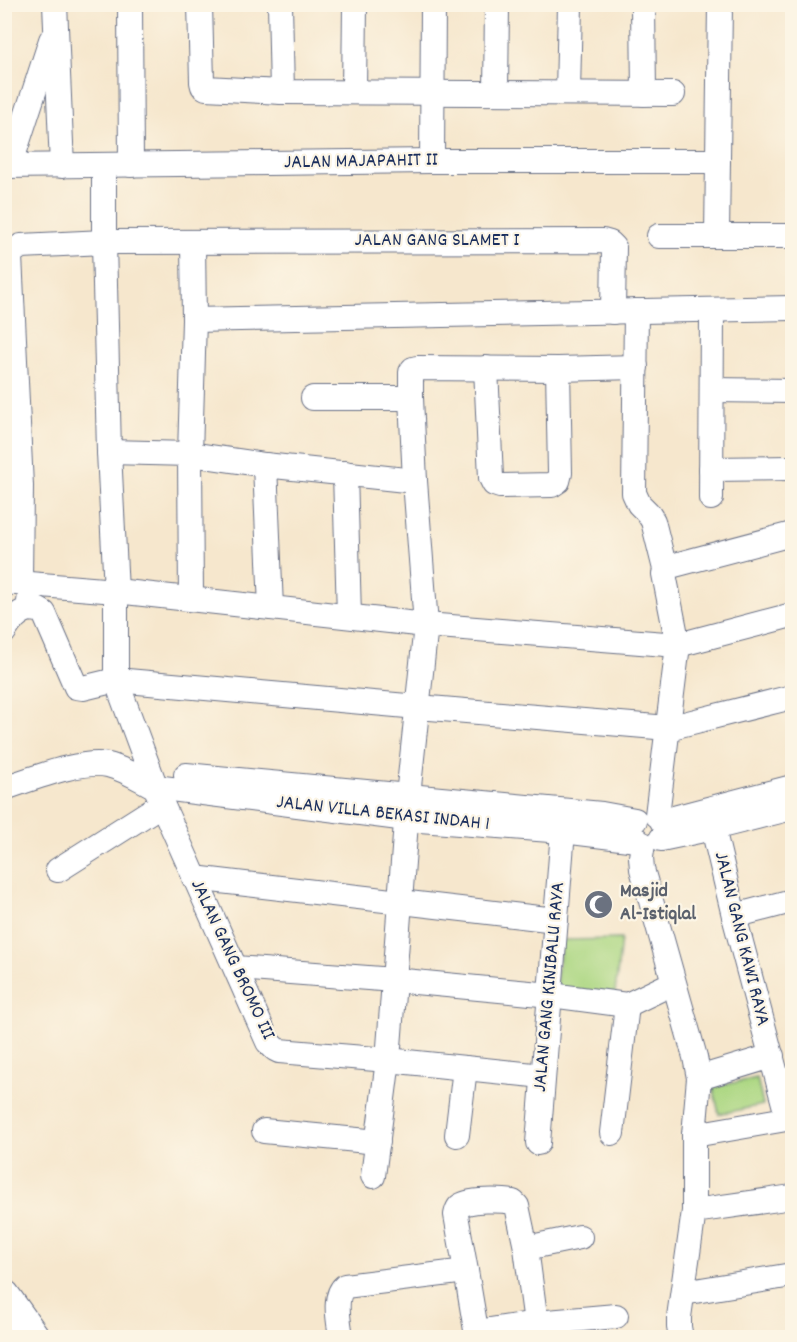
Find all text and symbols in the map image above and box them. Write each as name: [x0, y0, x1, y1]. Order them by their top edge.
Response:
street label: JALAN MAJAPAHIT II: [284, 147, 438, 177]
street label: JALAN GANG SLAMET I: [355, 227, 519, 255]
street label: JALAN VILLA BEKASI INDAH 1: [275, 789, 491, 839]
street label: JALAN GANG KAWI RAYA: [706, 849, 776, 1029]
street label: JALAN GANG BROMO III: [182, 875, 282, 1045]
place label: Masjid Al-Istiqlal: [620, 878, 696, 929]
street label: JALAN GANG KINIBALU RAYA: [527, 881, 573, 1093]
mosque icon: Masjid Al-Istiqlal: [583, 888, 615, 920]

